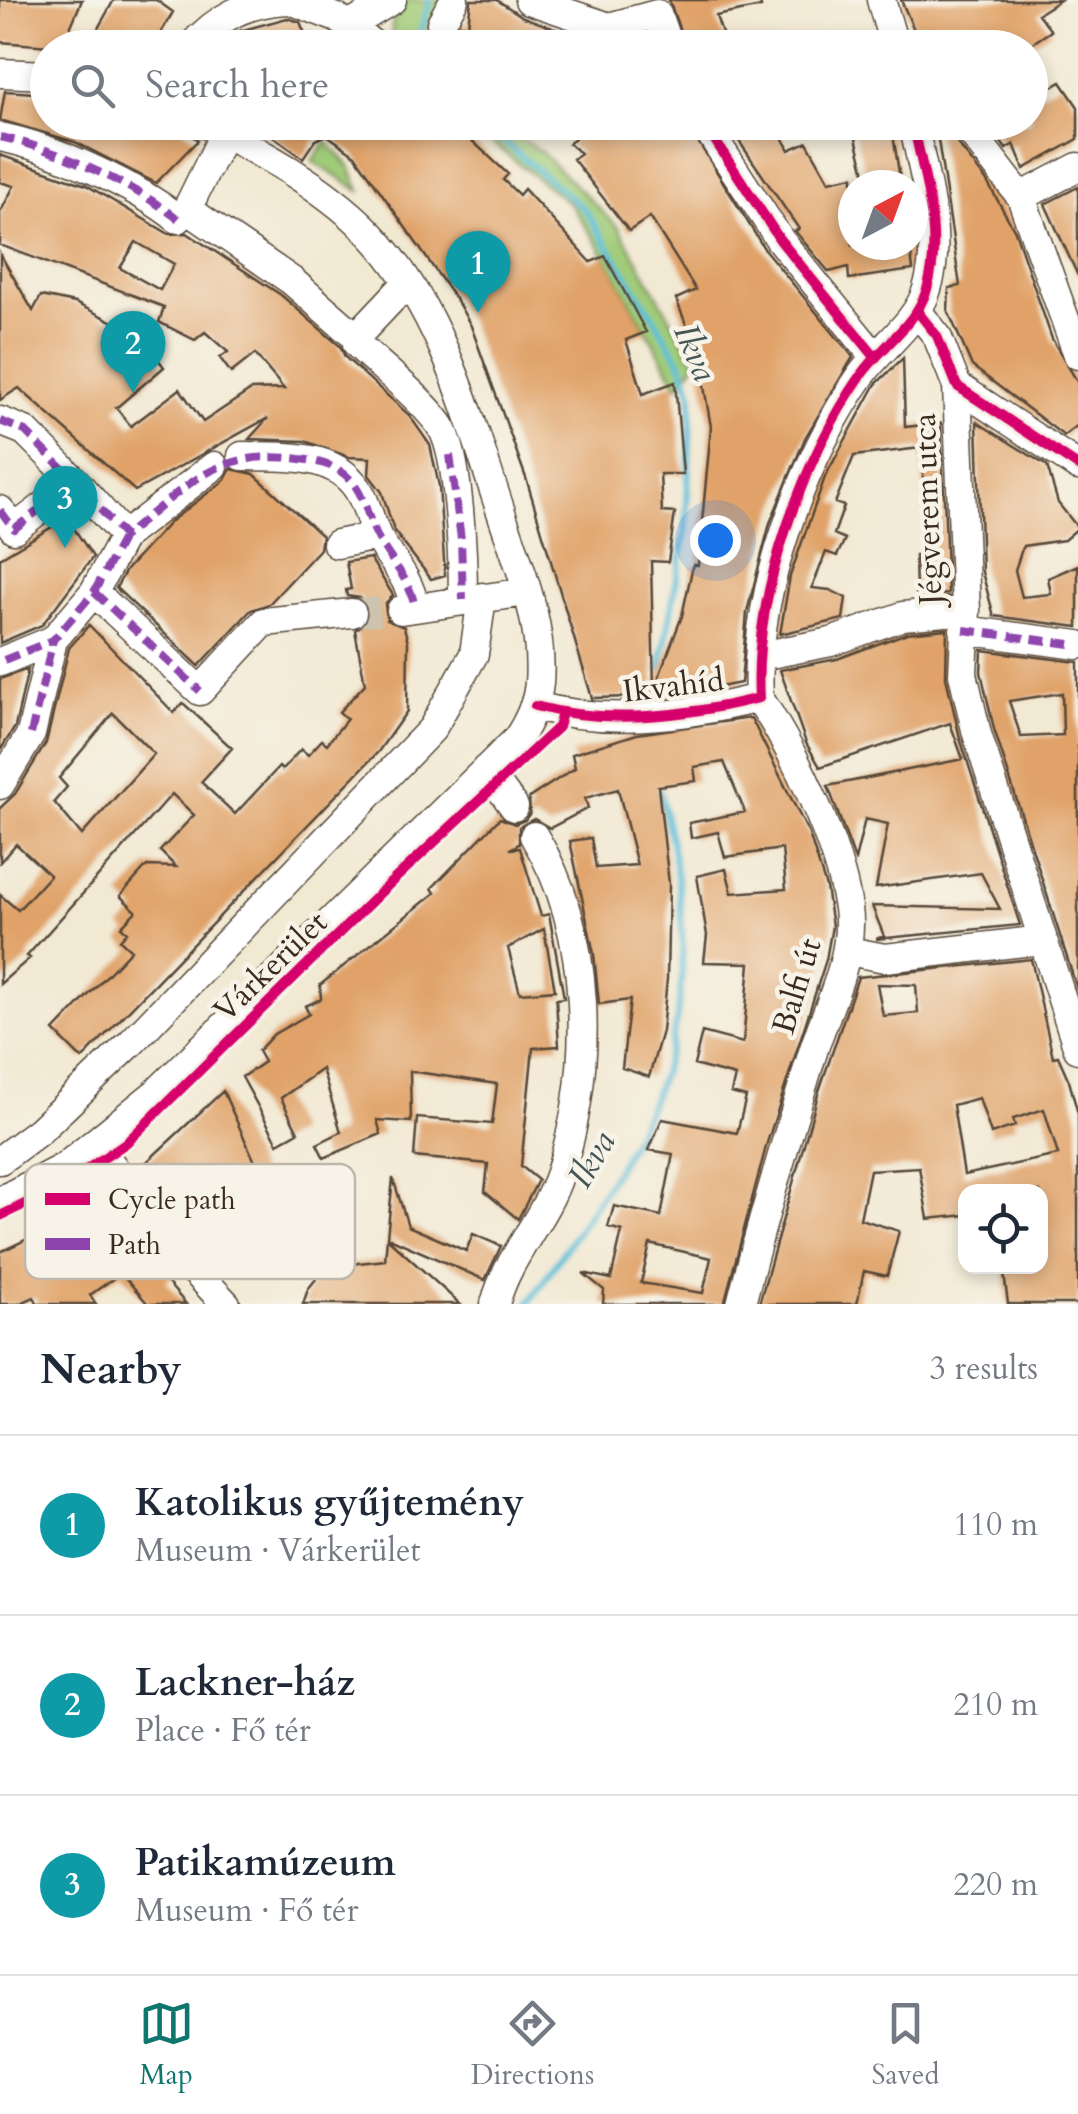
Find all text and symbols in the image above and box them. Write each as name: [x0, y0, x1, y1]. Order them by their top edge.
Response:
search box: [30, 30, 1048, 140]
icon: search: [65, 58, 120, 113]
text: Search here: [145, 59, 329, 111]
north arrow: [838, 170, 928, 260]
pin: 1: [446, 230, 510, 313]
pin: 2: [100, 310, 166, 393]
water label: Ikva: [662, 316, 729, 389]
street label: Jégverem utca: [903, 412, 953, 610]
pin: 3: [32, 466, 98, 548]
your location: [690, 515, 741, 566]
street label: Ikvahíd: [620, 658, 726, 714]
street label: Várkerület: [204, 901, 337, 1032]
street label: Balfi út: [762, 933, 832, 1040]
water label: Ikva: [556, 1122, 627, 1197]
legend: [25, 1164, 355, 1279]
text: Cycle path: [108, 1181, 236, 1219]
map controls: [958, 1184, 1048, 1274]
button: locate: [958, 1184, 1048, 1274]
text: Path: [108, 1226, 161, 1264]
text: Nearby: [40, 1341, 182, 1398]
text: 3 results: [930, 1347, 1038, 1391]
text: Katolikus gyűjtemény: [135, 1477, 524, 1529]
text: 1: [64, 1503, 81, 1547]
text: 110 m: [953, 1503, 1038, 1547]
text: Museum · Várkerület: [135, 1529, 421, 1573]
text: Lackner-ház: [135, 1657, 355, 1709]
text: 2: [64, 1683, 81, 1727]
text: 210 m: [953, 1683, 1038, 1727]
text: Place · Fő tér: [135, 1709, 311, 1753]
text: Patikamúzeum: [135, 1837, 396, 1889]
text: 3: [64, 1863, 81, 1907]
text: 220 m: [953, 1863, 1038, 1907]
text: Museum · Fő tér: [135, 1889, 358, 1933]
tab: Map: [139, 1996, 194, 2094]
tab: Directions: [471, 1996, 594, 2094]
tab: Saved: [871, 1996, 939, 2094]

